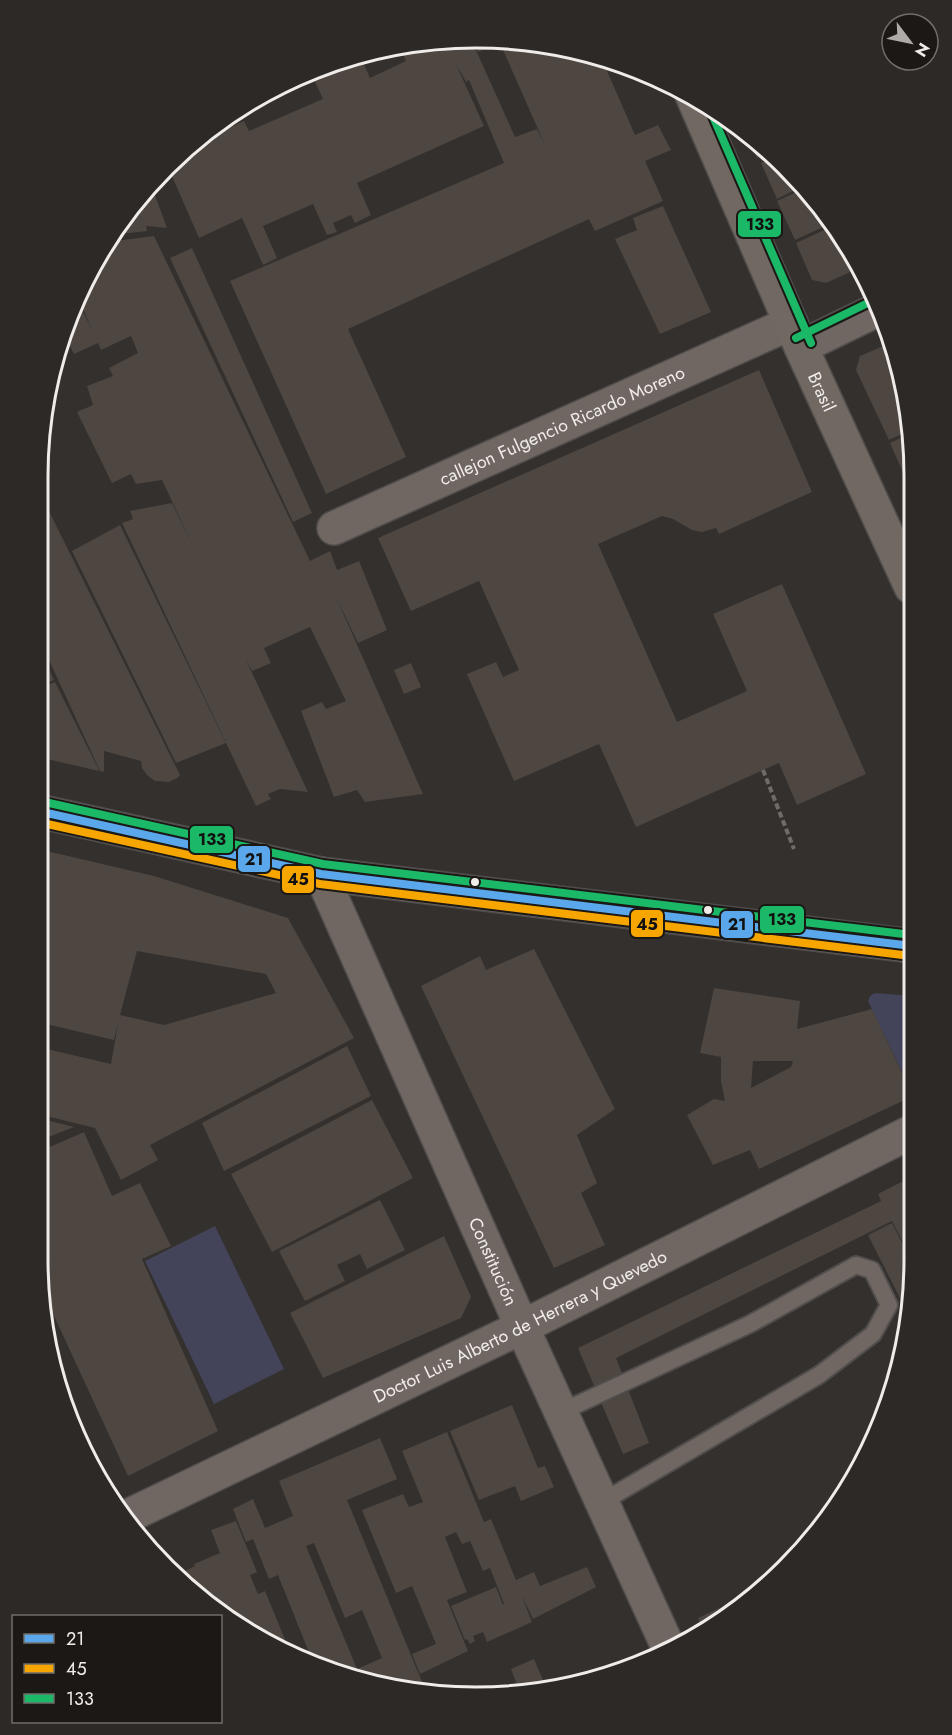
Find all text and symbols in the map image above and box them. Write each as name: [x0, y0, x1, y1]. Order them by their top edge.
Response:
north arrow: [880, 12, 940, 72]
text: N: [909, 38, 935, 61]
line badge: 133: [737, 210, 782, 238]
text: 133: [746, 213, 774, 236]
street label: callejon Fulgencio Ricardo Moreno: [435, 359, 689, 492]
street label: Brasil: [801, 368, 842, 416]
line badge: 133: [189, 825, 234, 854]
text: 133: [198, 828, 226, 851]
line badge: 21: [237, 845, 271, 873]
text: 21: [245, 848, 263, 871]
line badge: 45: [281, 865, 315, 894]
text: 45: [287, 868, 309, 891]
unlabelled marker: [469, 876, 481, 888]
unlabelled marker: [702, 904, 714, 916]
line badge: 133: [759, 905, 805, 934]
text: 133: [768, 908, 796, 931]
line badge: 45: [630, 909, 664, 938]
line badge: 21: [720, 910, 754, 939]
text: 45: [636, 913, 658, 936]
text: 21: [728, 913, 746, 936]
street label: Constitución: [462, 1213, 524, 1310]
street label: Doctor Luis Alberto de Herrera y Quevedo: [369, 1243, 672, 1409]
legend: [12, 1615, 222, 1723]
text: 21: [66, 1626, 84, 1652]
text: 45: [66, 1656, 87, 1682]
text: 133: [66, 1686, 94, 1712]

